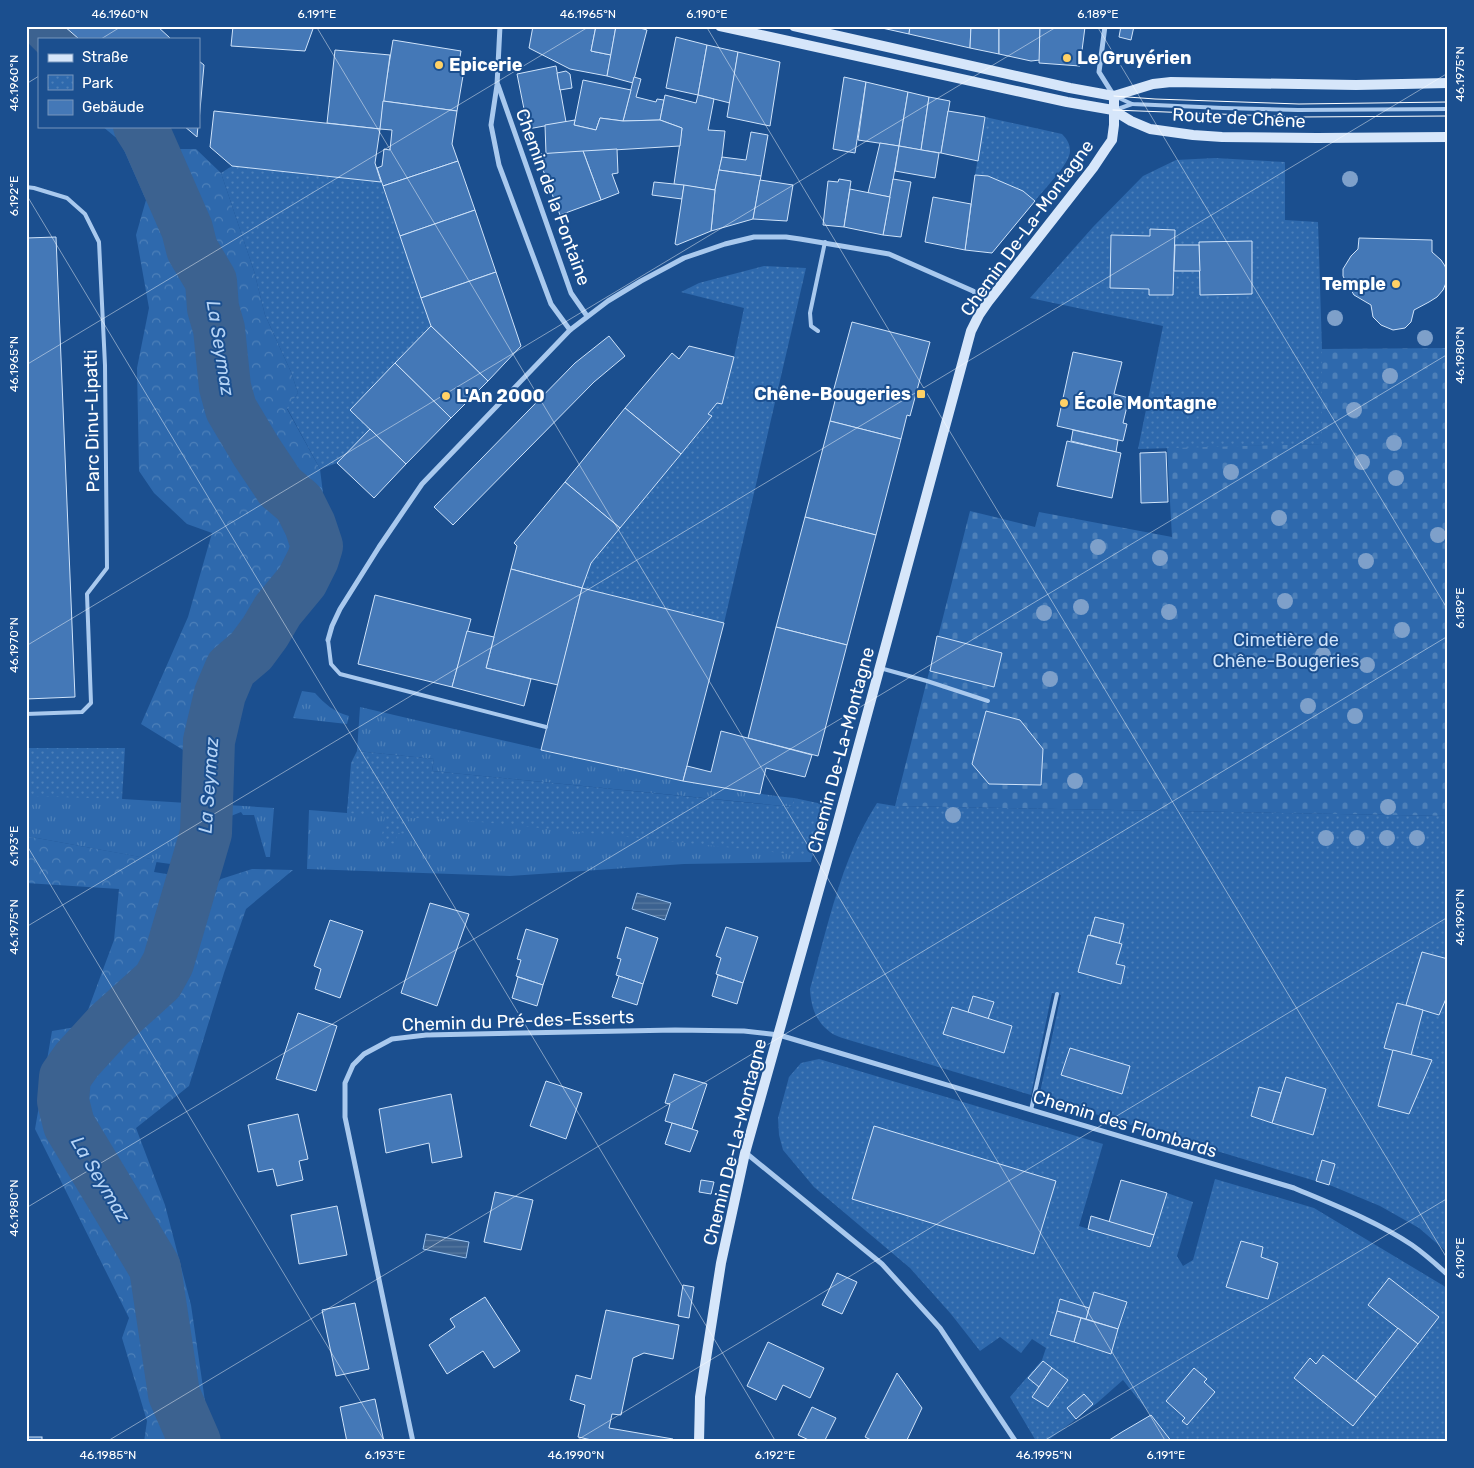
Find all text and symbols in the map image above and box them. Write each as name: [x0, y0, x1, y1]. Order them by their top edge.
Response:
text: 46.1960°N: [92, 7, 148, 21]
text: 6.191°E: [298, 7, 336, 21]
text: 46.1965°N: [560, 7, 616, 21]
text: 6.190°E: [686, 7, 728, 21]
text: 6.189°E: [1077, 7, 1119, 21]
legend: [38, 38, 200, 128]
text: 46.1975°N: [1453, 46, 1467, 102]
place label: Le Gruyérien: [1077, 47, 1192, 69]
text: Straße: [82, 48, 128, 66]
marker: Le Gruyérien: [1061, 52, 1073, 64]
place label: Epicerie: [449, 54, 523, 76]
text: 46.1960°N: [7, 55, 21, 111]
marker: Epicerie: [433, 59, 445, 71]
text: Park: [82, 74, 113, 92]
text: Gebäude: [82, 98, 144, 116]
street label: Route de Chêne: [1172, 104, 1306, 132]
street label: Chemin de la Fontaine: [511, 106, 595, 288]
street label: Chemin De-La-Montagne: [956, 136, 1098, 320]
text: 6.192°E: [7, 176, 21, 216]
place label: Temple: [1322, 273, 1386, 295]
marker: Temple: [1390, 278, 1402, 290]
water label: La Seymaz: [202, 299, 239, 398]
text: 46.1980°N: [1453, 326, 1467, 384]
text: 46.1965°N: [7, 336, 21, 392]
street label: Parc Dinu-Lipatti: [80, 349, 104, 493]
place label: Chêne-Bougeries: [754, 383, 911, 405]
place label: L'An 2000: [456, 385, 545, 407]
marker: Chêne-Bougeries: [915, 388, 927, 400]
marker: L'An 2000: [440, 390, 452, 402]
place label: École Montagne: [1074, 392, 1217, 414]
marker: École Montagne: [1058, 397, 1070, 409]
text: 6.189°E: [1453, 587, 1467, 629]
text: 46.1970°N: [7, 617, 21, 673]
park label: Cimetière de Chêne-Bougeries: [1212, 629, 1360, 672]
street label: Chemin De-La-Montagne: [803, 645, 879, 855]
water label: La Seymaz: [194, 736, 223, 834]
text: 6.193°E: [7, 826, 21, 866]
text: 46.1990°N: [1453, 889, 1467, 945]
text: 46.1975°N: [7, 899, 21, 955]
street label: Chemin du Pré-des-Esserts: [401, 1006, 635, 1036]
street label: Chemin De-La-Montagne: [699, 1036, 771, 1248]
street label: Chemin des Flombards: [1030, 1085, 1220, 1163]
water label: La Seymaz: [66, 1132, 135, 1227]
text: 46.1980°N: [7, 1179, 21, 1237]
text: 6.190°E: [1453, 1237, 1467, 1279]
text: 46.1985°N: [80, 1448, 136, 1462]
text: 6.193°E: [365, 1448, 405, 1462]
text: 46.1990°N: [548, 1448, 604, 1462]
text: 6.192°E: [755, 1448, 795, 1462]
text: 46.1995°N: [1016, 1448, 1072, 1462]
text: 6.191°E: [1147, 1448, 1185, 1462]

